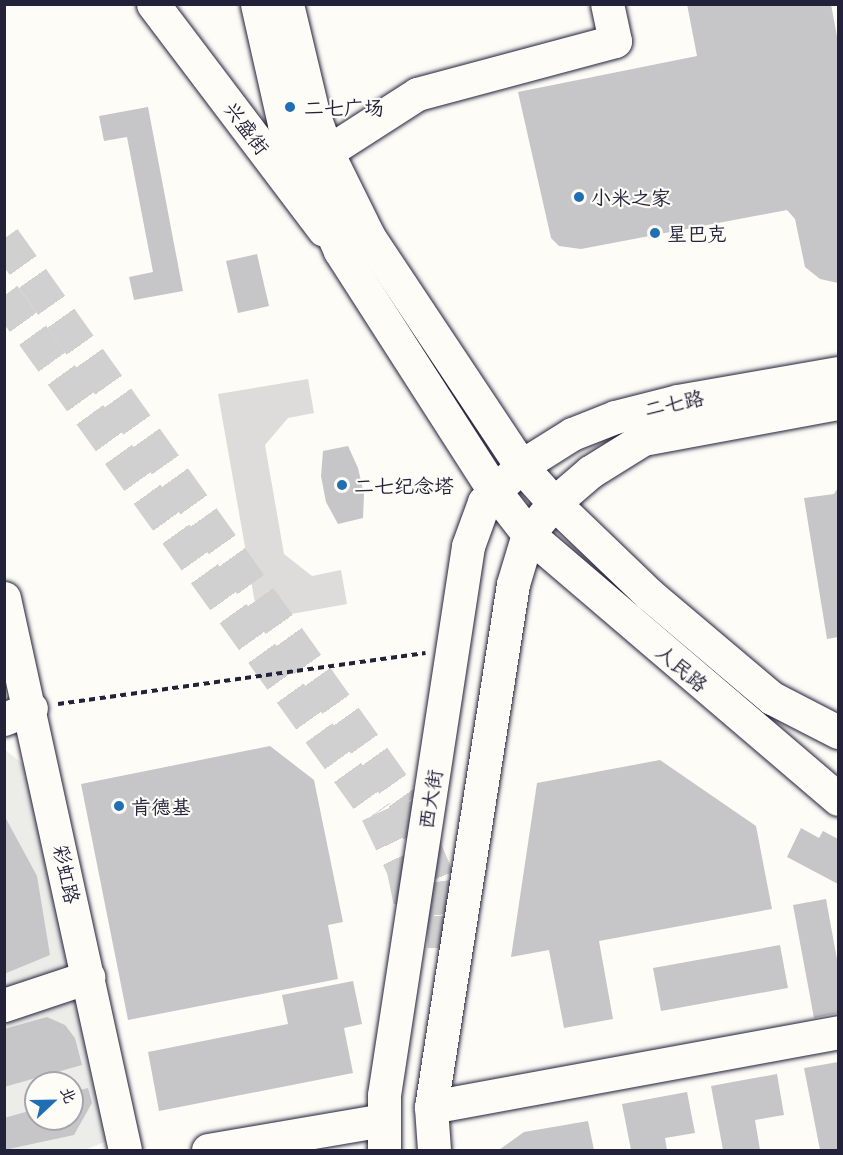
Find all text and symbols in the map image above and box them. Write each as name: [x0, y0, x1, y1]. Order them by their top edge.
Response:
place label: 二七广场: [304, 95, 384, 119]
street label: 兴盛街: [219, 97, 275, 159]
marker: 二七广场: [281, 98, 299, 116]
place label: 小米之家: [591, 185, 671, 209]
marker: 小米之家: [572, 190, 586, 204]
place label: 星巴克: [667, 221, 727, 245]
marker: 星巴克: [648, 226, 662, 240]
street label: 二七路: [642, 385, 706, 421]
place label: 二七纪念塔: [354, 473, 454, 497]
marker: 二七纪念塔: [335, 478, 349, 492]
street label: 人民路: [651, 640, 713, 696]
street label: 西大街: [413, 767, 447, 831]
place label: 肯德基: [131, 794, 191, 818]
marker: 肯德基: [112, 799, 126, 813]
street label: 彩虹路: [49, 842, 85, 906]
north arrow: [24, 1071, 84, 1131]
text: 北: [57, 1083, 82, 1106]

